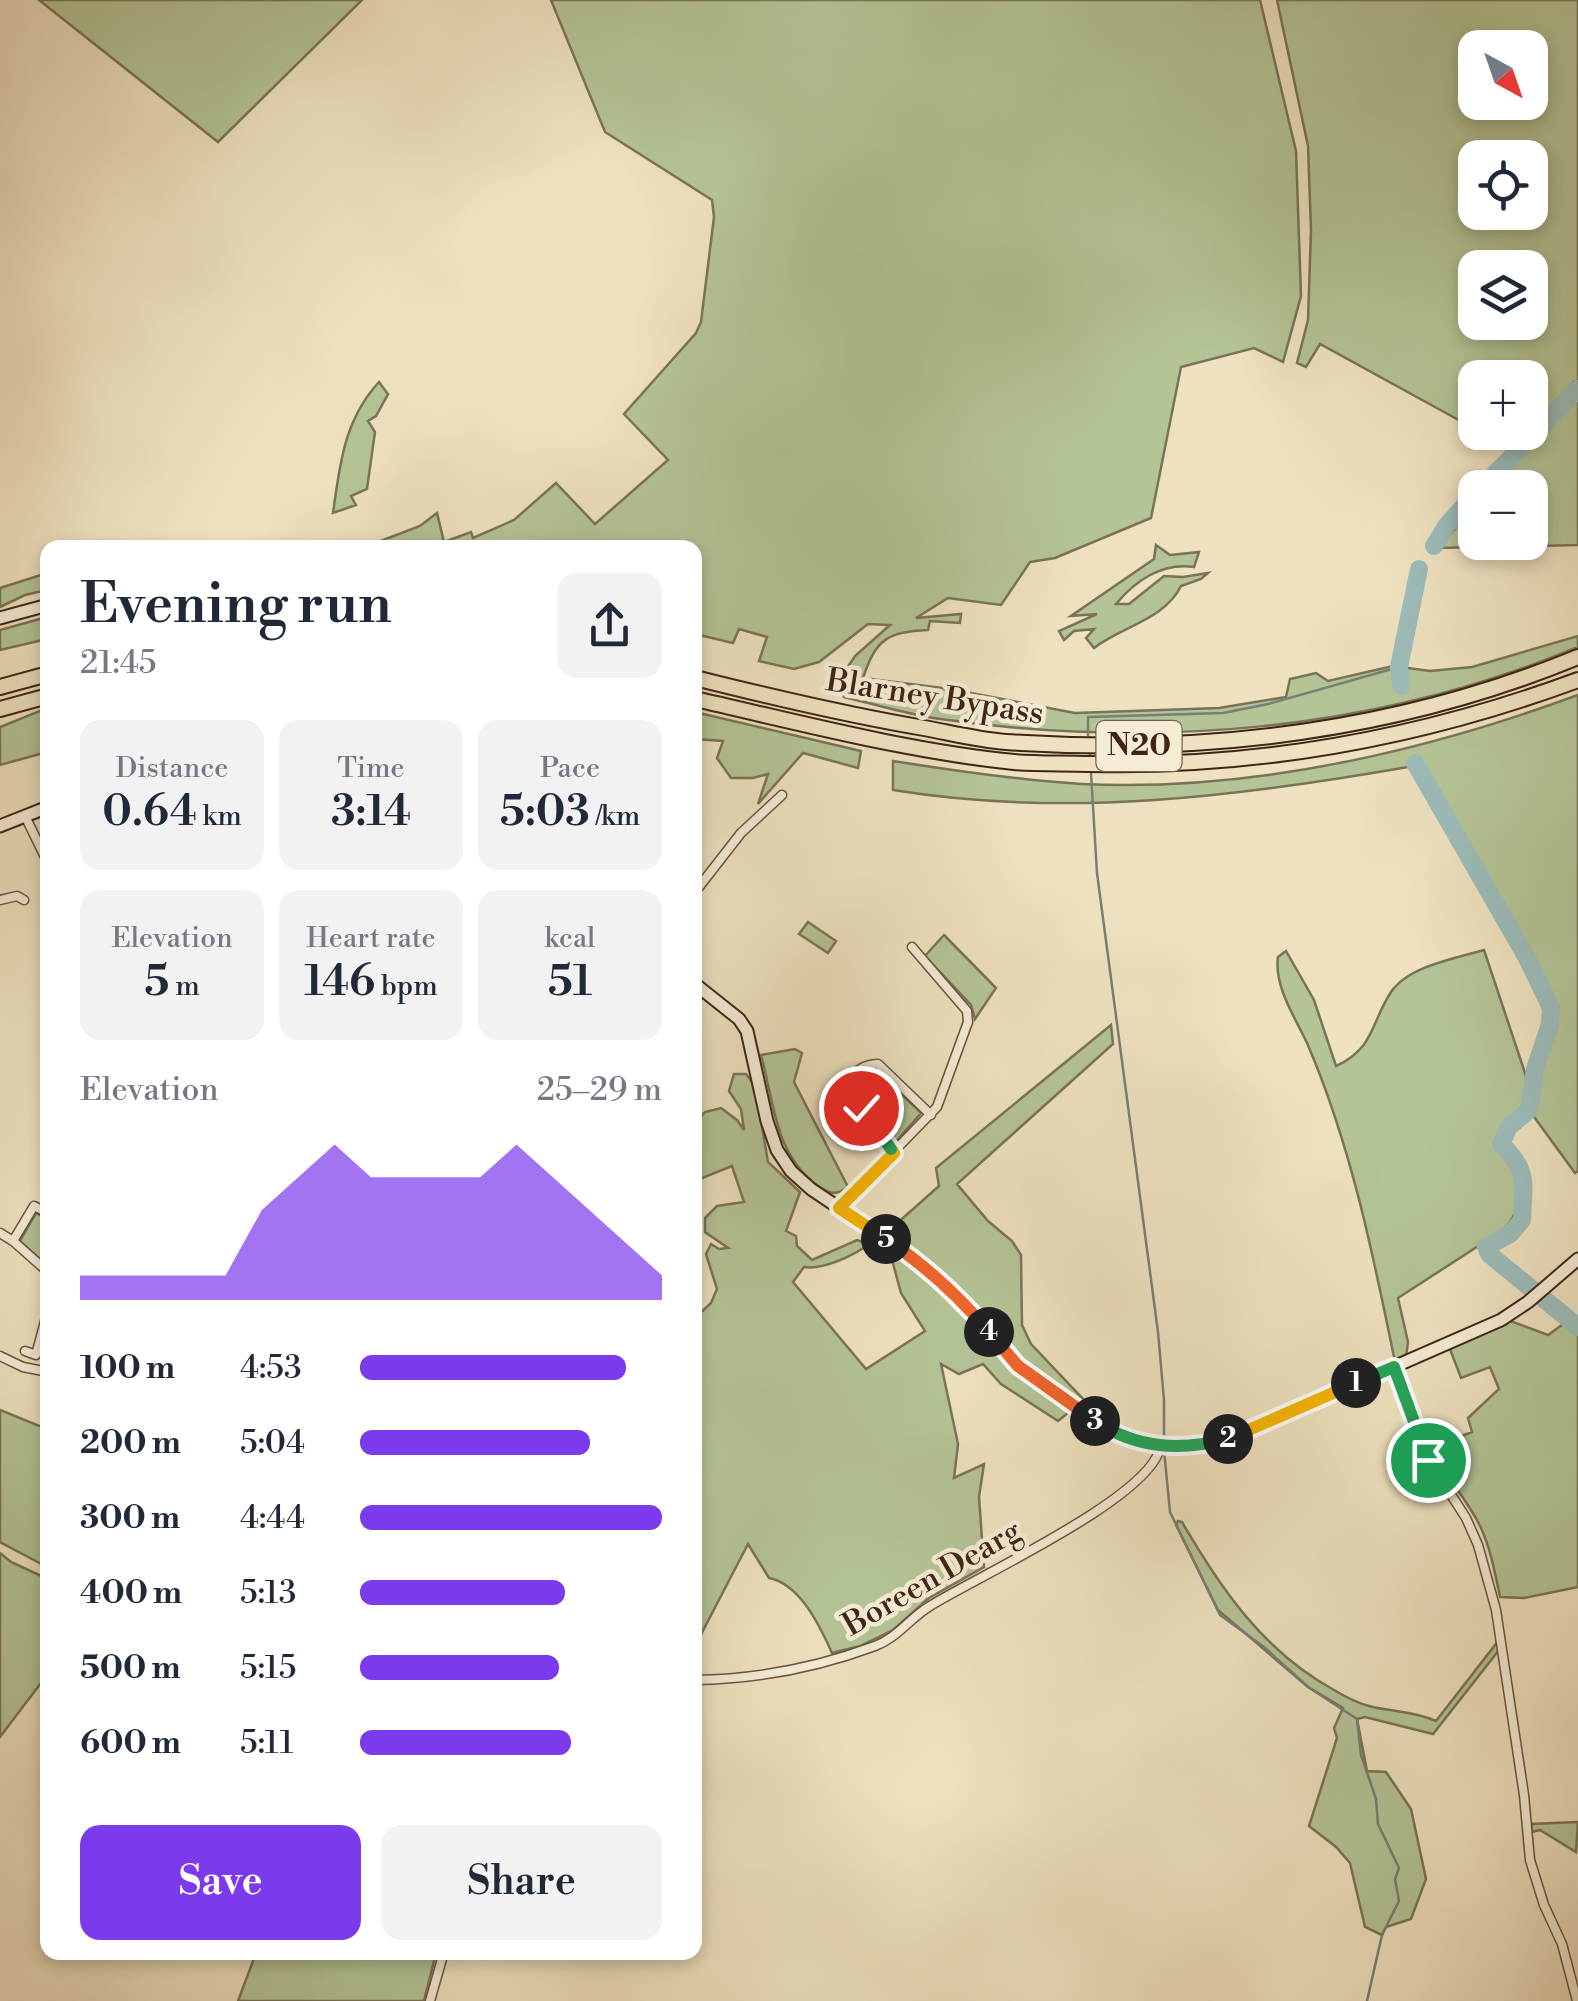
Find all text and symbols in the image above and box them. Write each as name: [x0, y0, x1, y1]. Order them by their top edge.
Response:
north arrow: [1458, 30, 1548, 120]
map controls: [1458, 30, 1548, 560]
button: locate: [1458, 140, 1548, 230]
button: layers: [1458, 250, 1548, 340]
button: +: [1458, 360, 1548, 450]
button: −: [1458, 470, 1548, 560]
text: Evening run: [80, 571, 392, 640]
button: share: [557, 573, 662, 678]
text: 21:45: [80, 643, 156, 683]
street label: Blarney Bypass: [822, 660, 1047, 734]
road number: N20: [1096, 721, 1182, 771]
text: Distance: [116, 751, 228, 786]
text: Time: [337, 751, 405, 786]
text: Pace: [540, 751, 600, 786]
text: 0.64: [102, 786, 197, 839]
text: 3:14: [331, 786, 411, 839]
text: 5:03: [500, 786, 590, 839]
text: km: [197, 799, 242, 834]
text: /km: [590, 799, 640, 834]
text: Elevation: [111, 921, 233, 956]
text: Heart rate: [306, 921, 436, 956]
text: kcal: [545, 921, 595, 956]
text: 5: [144, 956, 169, 1009]
text: 146: [304, 956, 375, 1009]
text: 51: [548, 956, 592, 1009]
text: m: [169, 969, 200, 1004]
text: bpm: [375, 969, 438, 1004]
pin: [819, 1066, 904, 1151]
text: Elevation: [80, 1070, 219, 1110]
text: 25–29 m: [537, 1070, 662, 1110]
icon: check: [834, 1081, 889, 1136]
pin: 5: [861, 1214, 911, 1264]
text: 5: [877, 1221, 895, 1256]
pin: 4: [964, 1307, 1014, 1357]
text: 4: [980, 1314, 998, 1349]
text: 100 m: [80, 1348, 175, 1388]
text: 4:53: [240, 1348, 302, 1388]
pin: 1: [1331, 1358, 1381, 1408]
text: 1: [1349, 1365, 1363, 1400]
pin: 3: [1070, 1396, 1120, 1446]
text: 3: [1087, 1403, 1103, 1438]
pin: 2: [1203, 1414, 1253, 1464]
pin: [1386, 1418, 1471, 1503]
text: 2: [1219, 1421, 1237, 1456]
text: 200 m: [80, 1423, 181, 1463]
text: 5:04: [240, 1423, 305, 1463]
icon: arrive: [1401, 1433, 1456, 1488]
text: 300 m: [80, 1498, 180, 1538]
text: 4:44: [240, 1498, 305, 1538]
street label: Boreen Dearg: [835, 1511, 1029, 1646]
text: 400 m: [80, 1573, 182, 1613]
text: 5:13: [240, 1573, 296, 1613]
text: 500 m: [80, 1648, 181, 1688]
text: 5:15: [240, 1648, 296, 1688]
text: 600 m: [80, 1723, 181, 1763]
text: 5:11: [240, 1723, 293, 1763]
button: Save: [80, 1825, 361, 1940]
button: Share: [381, 1825, 662, 1940]

